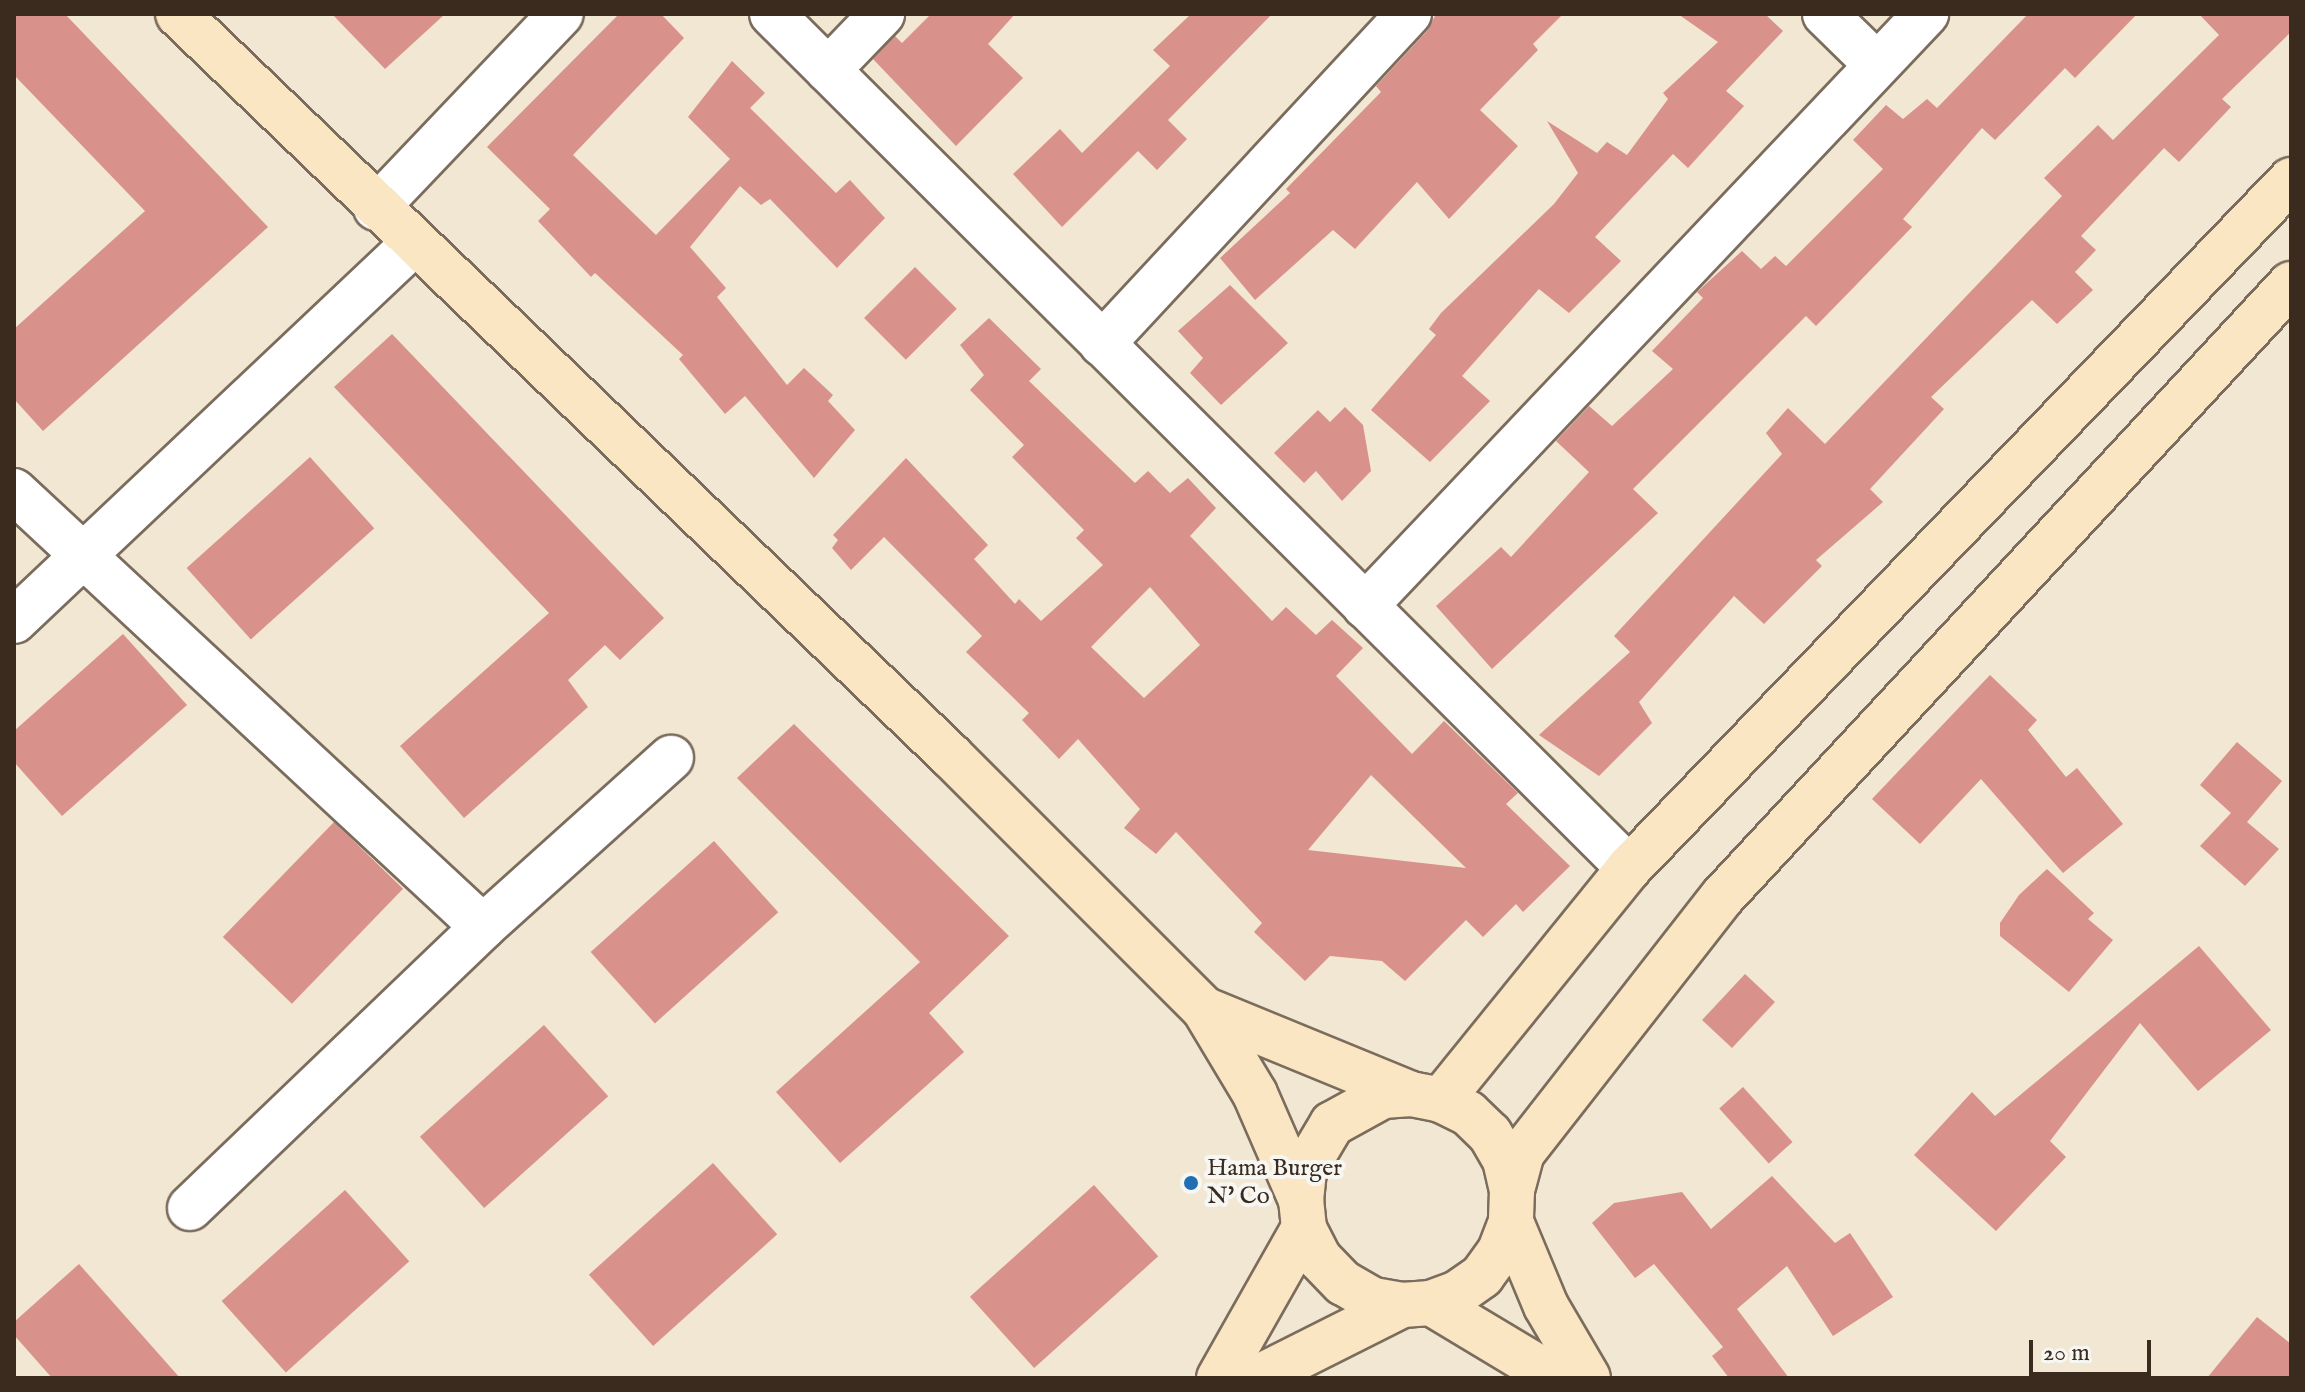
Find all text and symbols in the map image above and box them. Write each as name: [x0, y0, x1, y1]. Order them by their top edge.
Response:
place label: Hama Burger N' Co: [1207, 1155, 1342, 1211]
marker: Hama Burger N' Co: [1182, 1174, 1200, 1192]
scale bar: [2033, 1324, 2155, 1374]
text: 20 m: [2043, 1338, 2090, 1369]

